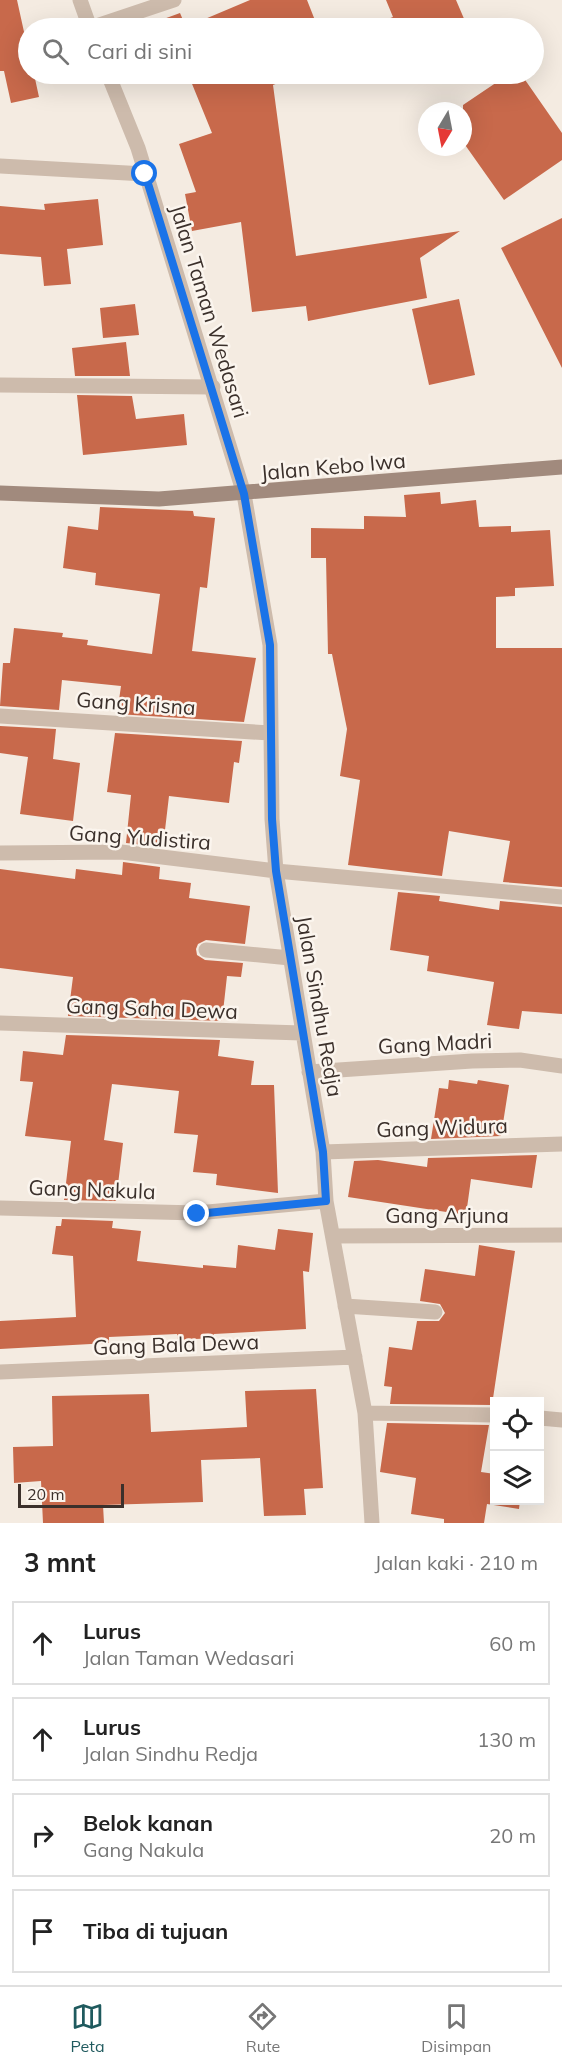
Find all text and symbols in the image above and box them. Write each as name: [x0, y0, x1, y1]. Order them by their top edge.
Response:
search box: [18, 18, 544, 84]
icon: search: [39, 35, 72, 68]
text: Cari di sini: [87, 37, 192, 65]
north arrow: [418, 102, 472, 156]
route start: [131, 160, 157, 186]
street label: Jalan Taman Wedasari: [165, 201, 255, 421]
street label: Jalan Kebo Iwa: [259, 447, 407, 485]
street label: Gang Krisna: [75, 686, 197, 720]
street label: Gang Yudistira: [68, 819, 212, 855]
street label: Jalan Sindhu Redja: [291, 913, 349, 1099]
street label: Gang Saha Dewa: [66, 992, 238, 1024]
street label: Gang Madri: [377, 1027, 493, 1059]
street label: Gang Widura: [376, 1112, 508, 1142]
street label: Gang Nakula: [28, 1174, 156, 1204]
route end: [183, 1200, 209, 1226]
street label: Gang Arjuna: [385, 1202, 509, 1228]
street label: Gang Bala Dewa: [93, 1328, 259, 1360]
map controls: [490, 1397, 544, 1505]
button: locate: [490, 1397, 544, 1451]
button: layers: [490, 1451, 544, 1505]
scale bar: [18, 1481, 124, 1508]
text: 20 m: [27, 1484, 64, 1504]
text: 3 mnt: [24, 1546, 96, 1579]
text: Jalan kaki · 210 m: [375, 1550, 538, 1575]
text: Lurus: [83, 1617, 141, 1645]
icon: ahead: [26, 1627, 59, 1660]
text: 60 m: [489, 1631, 536, 1656]
text: Jalan Taman Wedasari: [83, 1645, 294, 1670]
text: Lurus: [83, 1713, 141, 1741]
icon: ahead: [26, 1723, 59, 1756]
text: 130 m: [477, 1727, 536, 1752]
text: Jalan Sindhu Redja: [83, 1741, 258, 1766]
text: Belok kanan: [83, 1809, 213, 1837]
icon: right: [26, 1819, 59, 1852]
text: 20 m: [489, 1823, 536, 1848]
text: Gang Nakula: [83, 1837, 204, 1862]
icon: arrive: [26, 1915, 59, 1948]
text: Tiba di tujuan: [83, 1917, 228, 1945]
tab: Peta: [71, 2000, 105, 2056]
tab: Rute: [246, 2000, 280, 2056]
tab: Disimpan: [421, 2000, 491, 2056]

